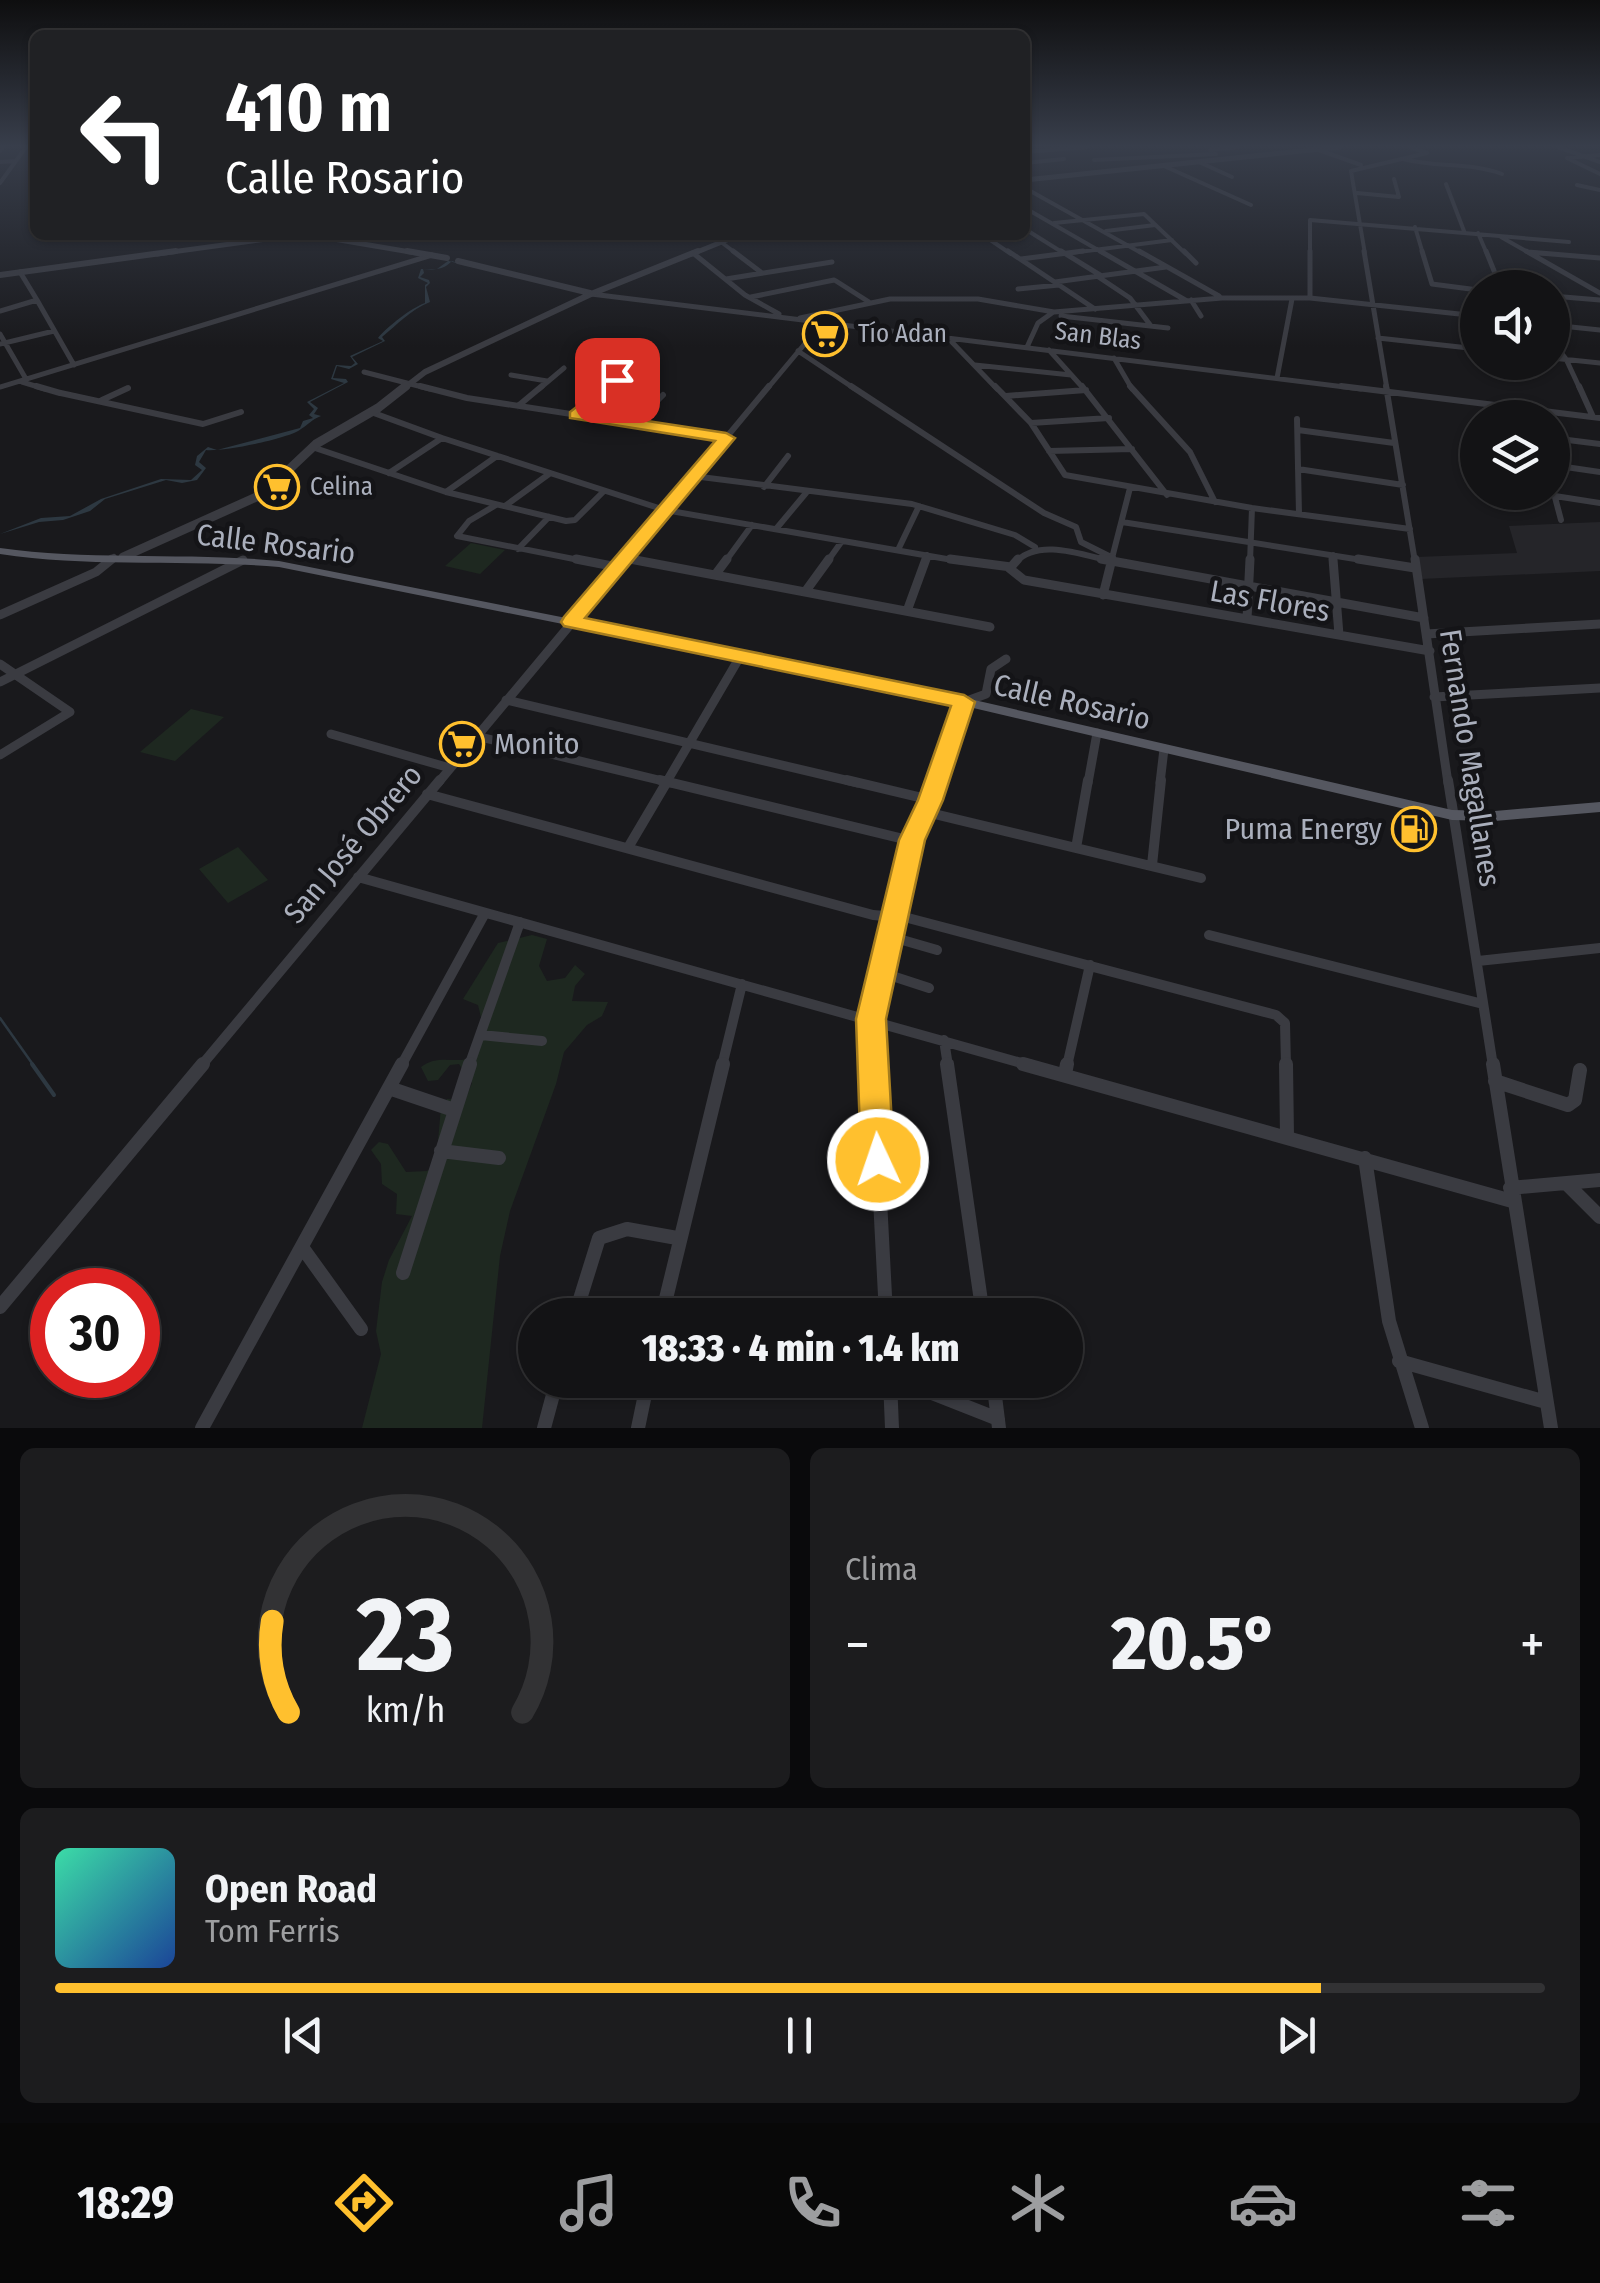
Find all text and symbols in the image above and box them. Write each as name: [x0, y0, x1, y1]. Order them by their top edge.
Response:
text: 410 m: [225, 66, 392, 150]
icon: left: [60, 70, 190, 200]
text: Calle Rosario: [225, 151, 465, 205]
map controls: [1460, 270, 1570, 510]
button: sound: [1460, 270, 1570, 380]
supermarket icon: Tío Adan: [802, 311, 848, 357]
street label: San Blas: [1053, 316, 1143, 356]
place label: Tío Adan: [858, 319, 947, 349]
pin: [575, 338, 660, 423]
icon: arrive: [590, 353, 645, 408]
button: layers: [1460, 400, 1570, 510]
supermarket icon: Celina: [254, 464, 300, 510]
place label: Celina: [310, 472, 373, 502]
street label: Calle Rosario: [195, 516, 357, 572]
street label: Las Flores: [1207, 573, 1333, 629]
street label: Fernando Magallanes: [1432, 627, 1508, 889]
street label: Calle Rosario: [990, 666, 1154, 738]
supermarket icon: Monito: [439, 721, 485, 767]
place label: Monito: [494, 726, 580, 762]
street label: San José Obrero: [276, 757, 430, 931]
fuel station icon: Puma Energy: [1391, 806, 1437, 852]
place label: Puma Energy: [1225, 811, 1383, 847]
position arrow: [826, 1108, 930, 1212]
speed limit sign: 30: [30, 1268, 160, 1398]
text: 18:33 · 4 min · 1.4 km: [642, 1325, 959, 1371]
text: Clima: [845, 1550, 918, 1588]
text: 23: [355, 1573, 454, 1698]
text: 20.5°: [1112, 1599, 1278, 1689]
text: −: [845, 1612, 870, 1678]
text: +: [1520, 1612, 1545, 1678]
text: km/h: [365, 1689, 445, 1731]
text: Open Road: [205, 1866, 377, 1912]
text: Tom Ferris: [205, 1912, 340, 1950]
icon: previous: [276, 2008, 331, 2063]
icon: pause: [772, 2008, 827, 2063]
icon: next: [1269, 2008, 1324, 2063]
icon: directions: [329, 2168, 399, 2238]
icon: music: [554, 2168, 624, 2238]
icon: phone: [778, 2168, 848, 2238]
icon: climate: [1003, 2168, 1073, 2238]
icon: car: [1228, 2168, 1298, 2238]
icon: filters: [1453, 2168, 1523, 2238]
text: 18:29: [77, 2176, 174, 2230]

